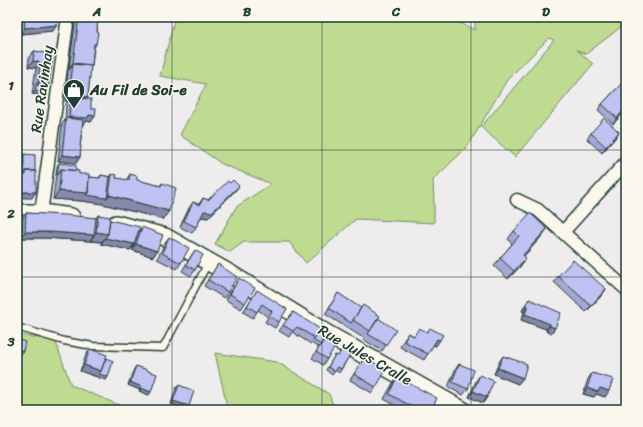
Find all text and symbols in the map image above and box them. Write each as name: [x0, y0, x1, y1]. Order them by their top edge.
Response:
text: A: [92, 0, 101, 23]
text: B: [243, 0, 252, 23]
text: C: [391, 0, 401, 23]
text: D: [542, 0, 550, 23]
street label: Rue Ravinhay: [23, 44, 61, 134]
text: 1: [8, 74, 14, 97]
shop icon: Au Fil de Soi-e: [61, 77, 87, 110]
place label: Au Fil de Soi-e: [89, 77, 187, 103]
text: 2: [6, 202, 15, 225]
street label: Rue Jules Cralle: [313, 317, 417, 393]
text: 3: [6, 330, 15, 353]

